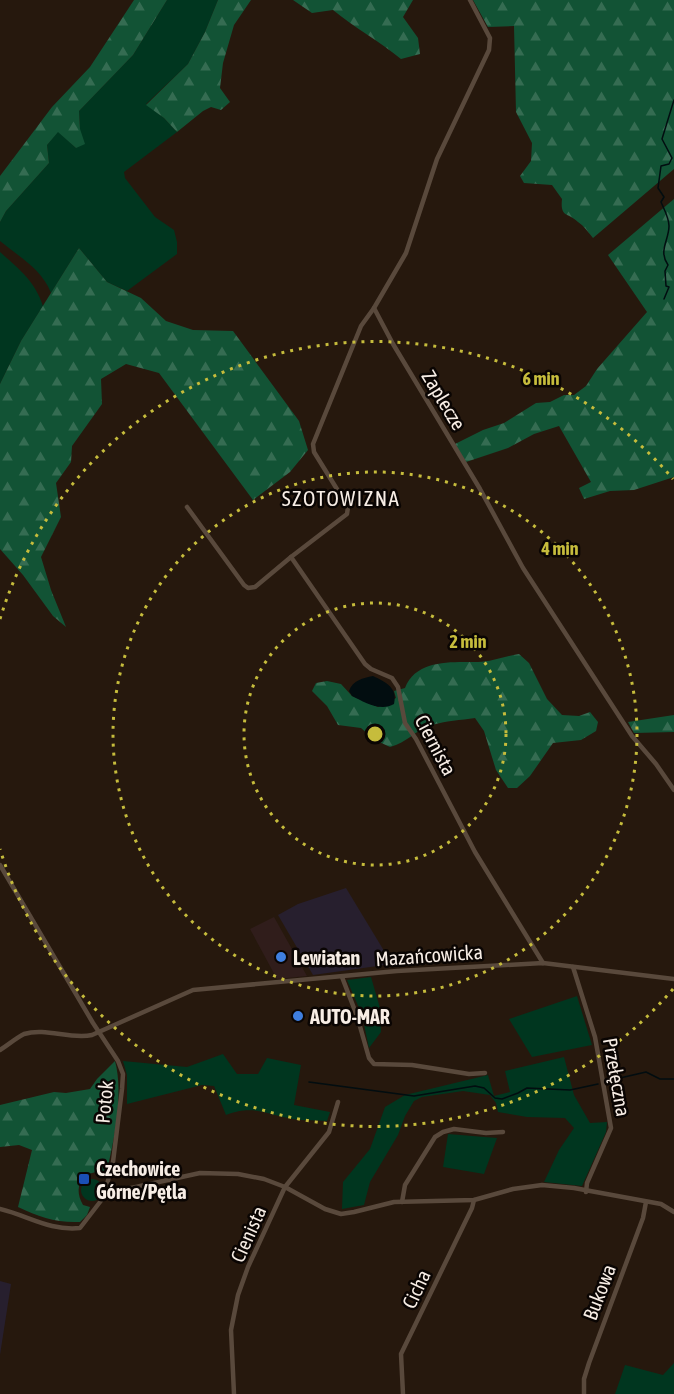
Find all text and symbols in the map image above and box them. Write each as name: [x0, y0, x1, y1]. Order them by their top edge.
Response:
street label: Zaplecze: [417, 366, 471, 434]
text: 6 min: [523, 368, 560, 389]
district label: SZOTOWIZNA: [282, 486, 400, 510]
text: 4 min: [541, 538, 579, 559]
text: 2 min: [450, 631, 487, 652]
street label: Ciernista: [411, 711, 461, 779]
centre of rings: [365, 724, 385, 744]
street label: Mazańcowicka: [375, 940, 483, 970]
place label: Lewiatan: [293, 946, 360, 969]
marker: Lewiatan: [274, 950, 288, 964]
place label: AUTO-MAR: [309, 1005, 390, 1028]
marker: AUTO-MAR: [291, 1009, 305, 1023]
street label: Przełęczna: [599, 1036, 635, 1118]
street label: Potok: [91, 1080, 117, 1124]
place label: Czechowice Górne/Pętla: [96, 1157, 186, 1203]
marker: Czechowice Górne/Pętla: [77, 1172, 91, 1186]
street label: Cienista: [225, 1202, 271, 1266]
street label: Bukowa: [578, 1261, 620, 1323]
street label: Cicha: [397, 1266, 435, 1312]

